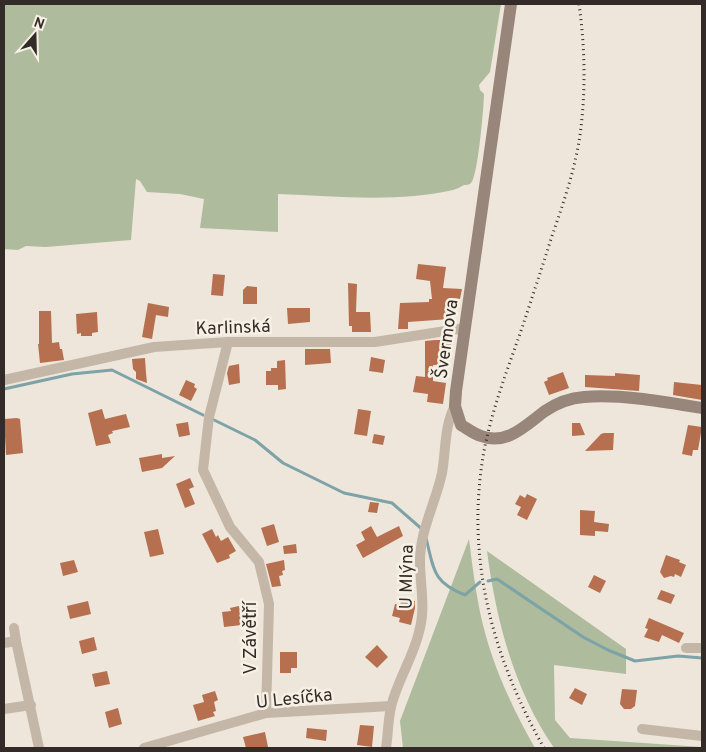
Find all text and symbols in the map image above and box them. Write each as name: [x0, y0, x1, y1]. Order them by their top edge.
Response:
north arrow: [10, 10, 60, 60]
text: N: [31, 14, 47, 34]
street label: Švermova: [429, 298, 464, 380]
street label: Karlinská: [195, 316, 271, 341]
street label: U Mlýna: [395, 544, 420, 610]
street label: V Závětří: [240, 600, 263, 674]
street label: U Lesíčka: [255, 684, 334, 715]

